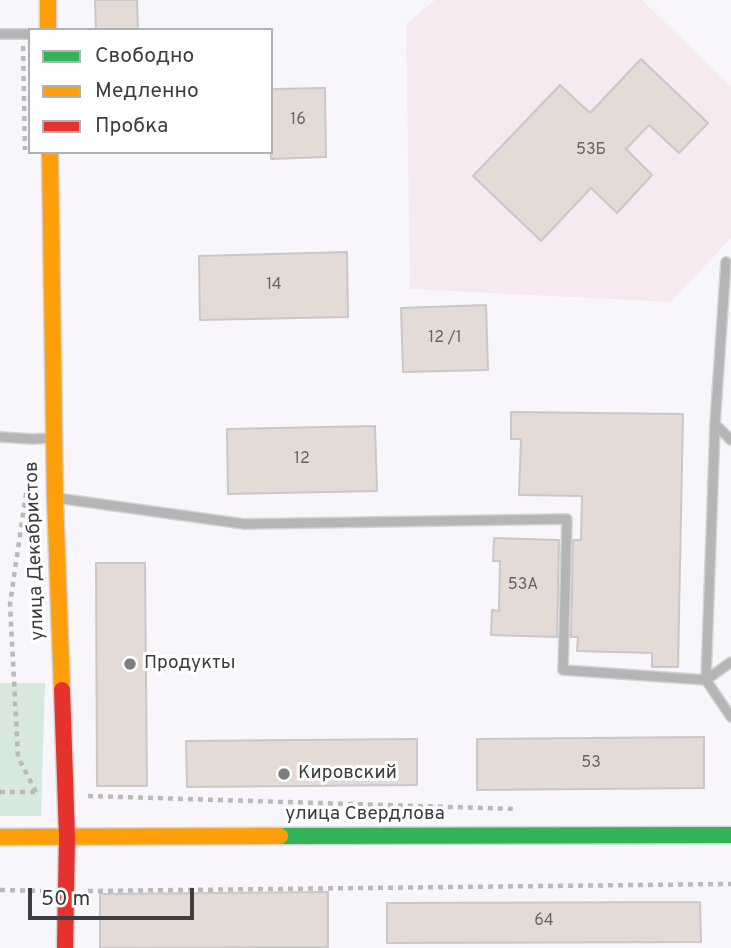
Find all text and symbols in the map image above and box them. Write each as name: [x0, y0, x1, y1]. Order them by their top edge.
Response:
legend: [28, 28, 273, 154]
text: Свободно: [95, 43, 194, 70]
text: Медленно: [95, 78, 199, 105]
house number: 16: [290, 111, 306, 131]
text: Пробка: [95, 113, 168, 140]
house number: 53Б: [576, 141, 606, 161]
house number: 14: [266, 276, 282, 296]
house number: 12 /1: [428, 329, 462, 349]
house number: 12: [294, 450, 310, 470]
street label: улица Декабристов: [21, 461, 51, 641]
house number: 53А: [508, 576, 538, 596]
place label: Продукты: [144, 653, 235, 675]
marker: Продукты: [122, 656, 138, 672]
house number: 53: [581, 754, 601, 774]
place label: Кировский: [298, 763, 397, 785]
marker: Кировский: [276, 766, 292, 782]
street label: улица Свердлова: [285, 804, 445, 826]
scale bar: [32, 874, 198, 918]
text: 50 m: [41, 886, 90, 913]
house number: 64: [534, 912, 554, 932]

